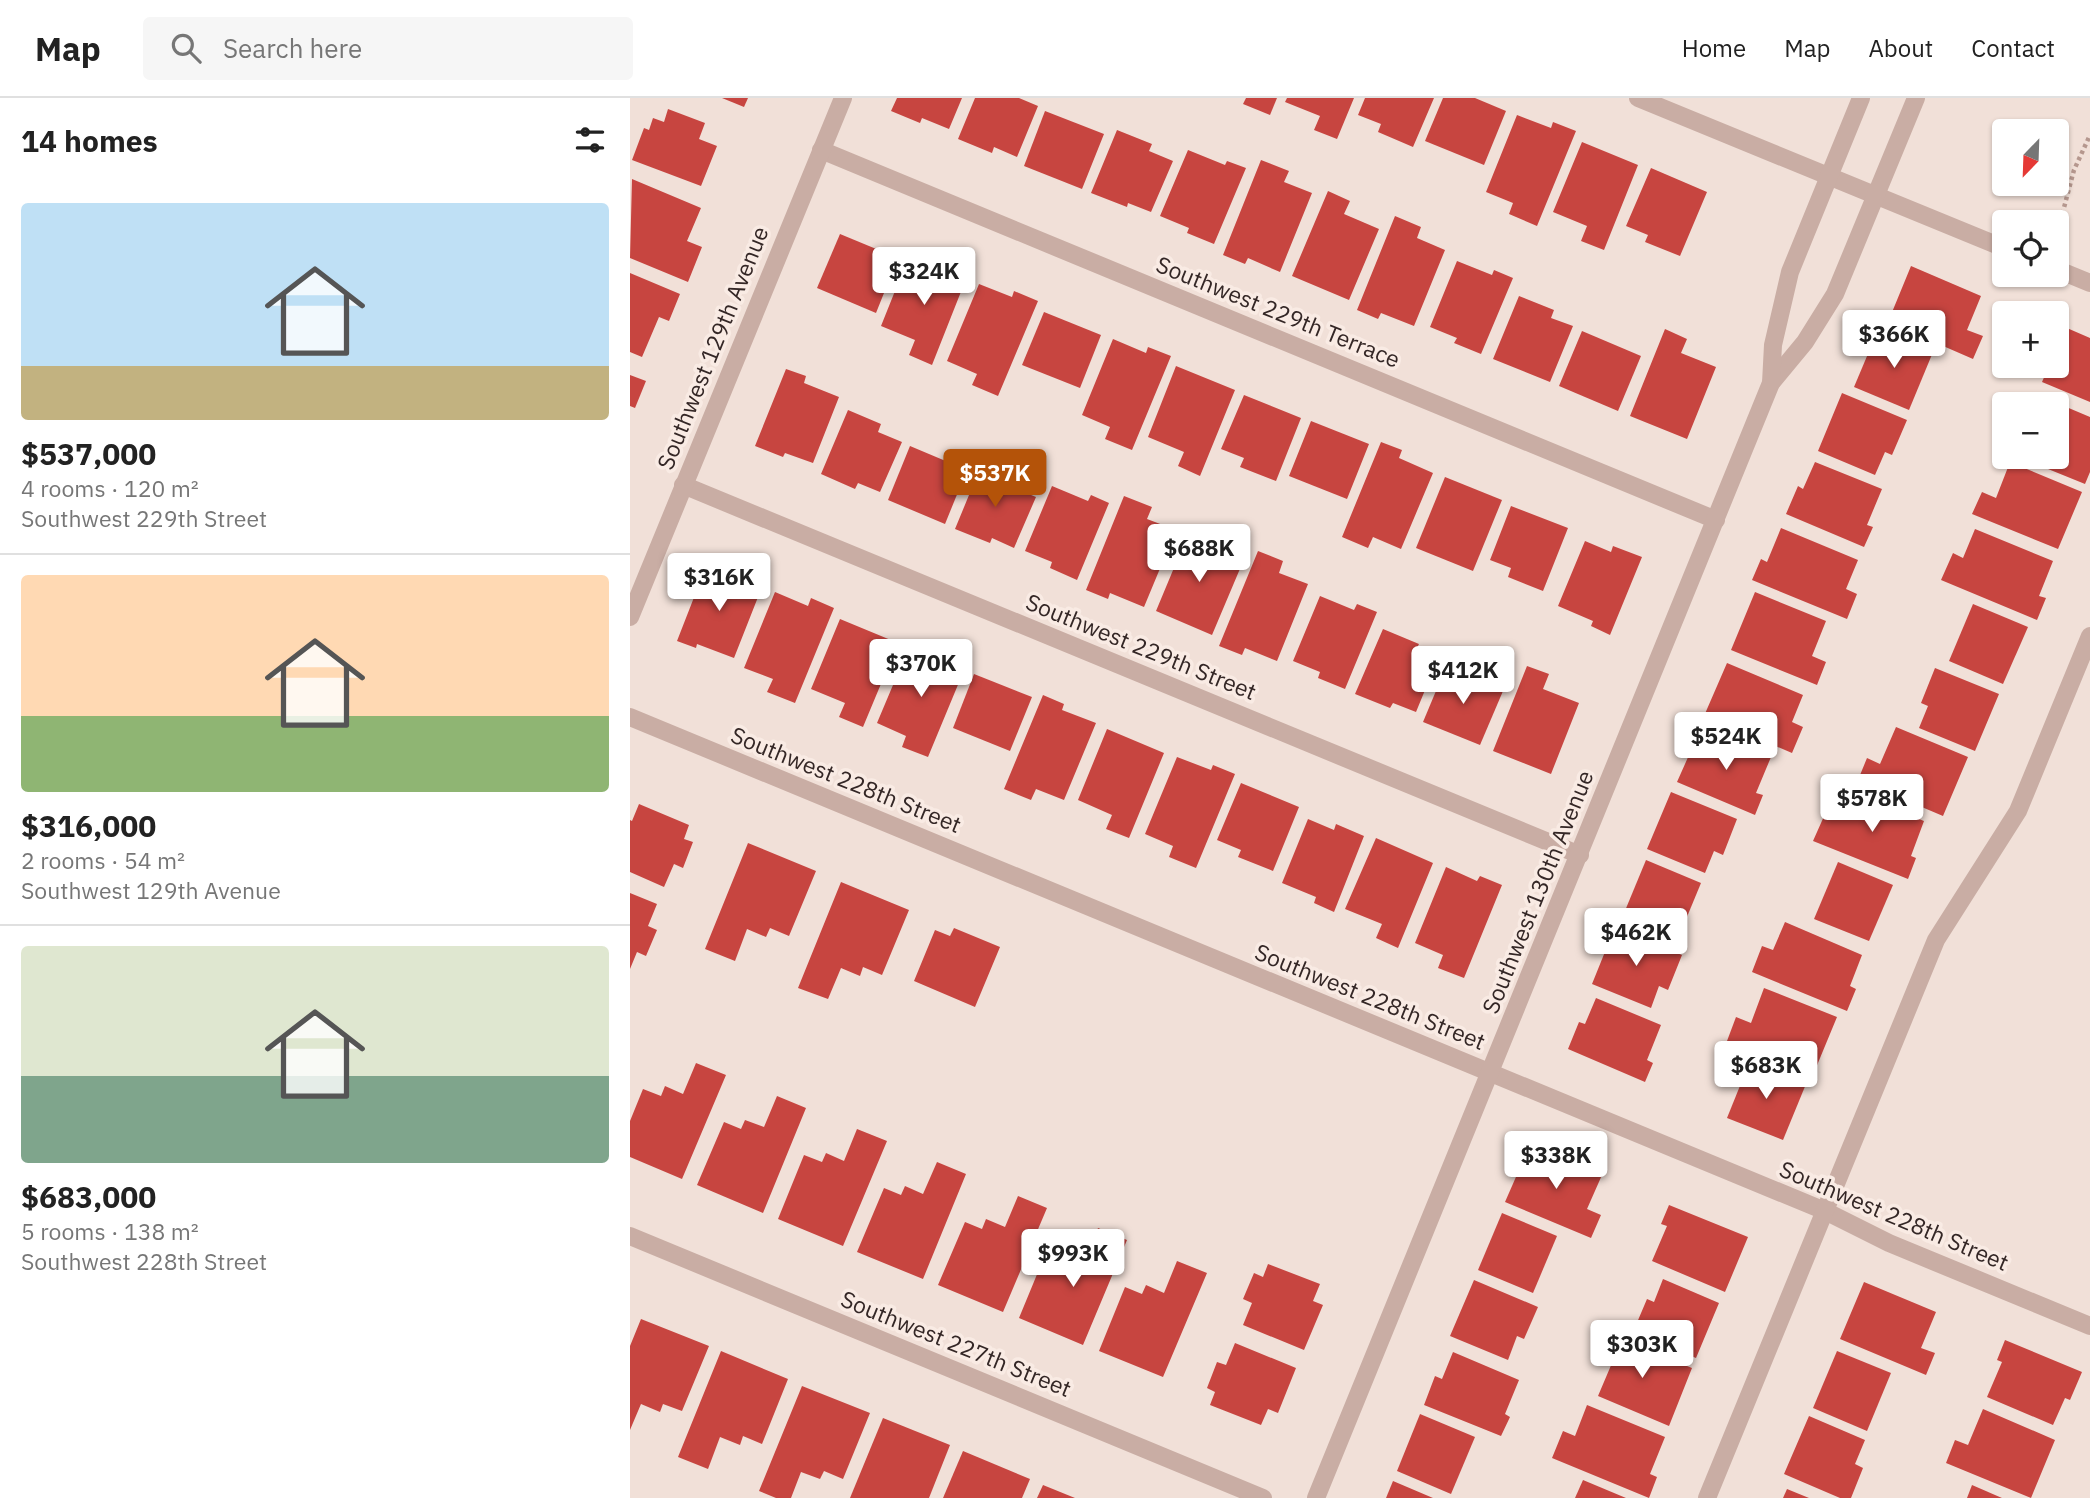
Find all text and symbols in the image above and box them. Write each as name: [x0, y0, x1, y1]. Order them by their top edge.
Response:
search box: [143, 17, 633, 80]
text: Map: [35, 27, 101, 70]
icon: search: [167, 29, 205, 67]
text: Search here: [223, 31, 362, 65]
text: Home: [1682, 32, 1746, 64]
text: Map: [1784, 32, 1830, 64]
text: About: [1868, 32, 1933, 64]
text: Contact: [1971, 32, 2055, 64]
north arrow: [1992, 119, 2068, 196]
map controls: [1992, 119, 2069, 469]
text: 14 homes: [21, 121, 158, 160]
icon: filters: [571, 121, 609, 159]
button: locate: [1992, 210, 2069, 287]
street label: Southwest 129th Avenue: [650, 222, 775, 474]
icon: home: [252, 248, 378, 374]
pin: $324K: [875, 248, 973, 307]
street label: Southwest 229th Terrace: [1152, 248, 1405, 374]
text: $324K: [888, 255, 960, 285]
button: +: [1992, 301, 2069, 378]
pin: $366K: [1845, 310, 1943, 370]
text: $366K: [1858, 318, 1930, 348]
button: −: [1992, 392, 2069, 469]
text: $537,000: [21, 434, 156, 473]
pin: $537K: [946, 450, 1044, 509]
text: $537K: [959, 457, 1031, 487]
text: 4 rooms · 120 m²: [21, 473, 199, 503]
text: Southwest 229th Street: [21, 503, 267, 533]
pin: $688K: [1150, 524, 1248, 584]
text: $688K: [1163, 532, 1235, 562]
pin: $316K: [670, 554, 768, 613]
text: $316K: [683, 561, 755, 591]
street label: Southwest 229th Street: [1022, 586, 1261, 706]
icon: home: [252, 620, 378, 746]
pin: $370K: [872, 640, 970, 699]
pin: $412K: [1414, 646, 1512, 706]
text: $370K: [885, 647, 957, 677]
text: $412K: [1427, 654, 1499, 684]
pin: $524K: [1677, 712, 1775, 772]
street label: Southwest 228th Street: [727, 719, 966, 839]
text: $524K: [1690, 720, 1762, 750]
street label: Southwest 130th Avenue: [1475, 766, 1600, 1018]
pin: $578K: [1823, 774, 1921, 834]
text: $578K: [1836, 782, 1908, 812]
text: $316,000: [21, 806, 156, 845]
text: 2 rooms · 54 m²: [21, 845, 185, 875]
text: Southwest 129th Avenue: [21, 875, 281, 905]
pin: $462K: [1587, 908, 1685, 968]
text: $462K: [1600, 916, 1672, 946]
street label: Southwest 228th Street: [1251, 936, 1490, 1056]
icon: home: [252, 991, 378, 1117]
pin: $683K: [1717, 1042, 1815, 1101]
text: $683K: [1730, 1049, 1802, 1079]
pin: $338K: [1507, 1132, 1605, 1191]
text: $338K: [1520, 1139, 1592, 1169]
street label: Southwest 228th Street: [1775, 1153, 2014, 1277]
text: $683,000: [21, 1177, 156, 1216]
text: 5 rooms · 138 m²: [21, 1216, 199, 1246]
pin: $993K: [1024, 1230, 1122, 1289]
text: $993K: [1037, 1237, 1109, 1267]
text: Southwest 228th Street: [21, 1246, 267, 1276]
street label: Southwest 227th Street: [837, 1283, 1076, 1403]
pin: $303K: [1593, 1320, 1691, 1380]
text: $303K: [1606, 1328, 1678, 1358]

